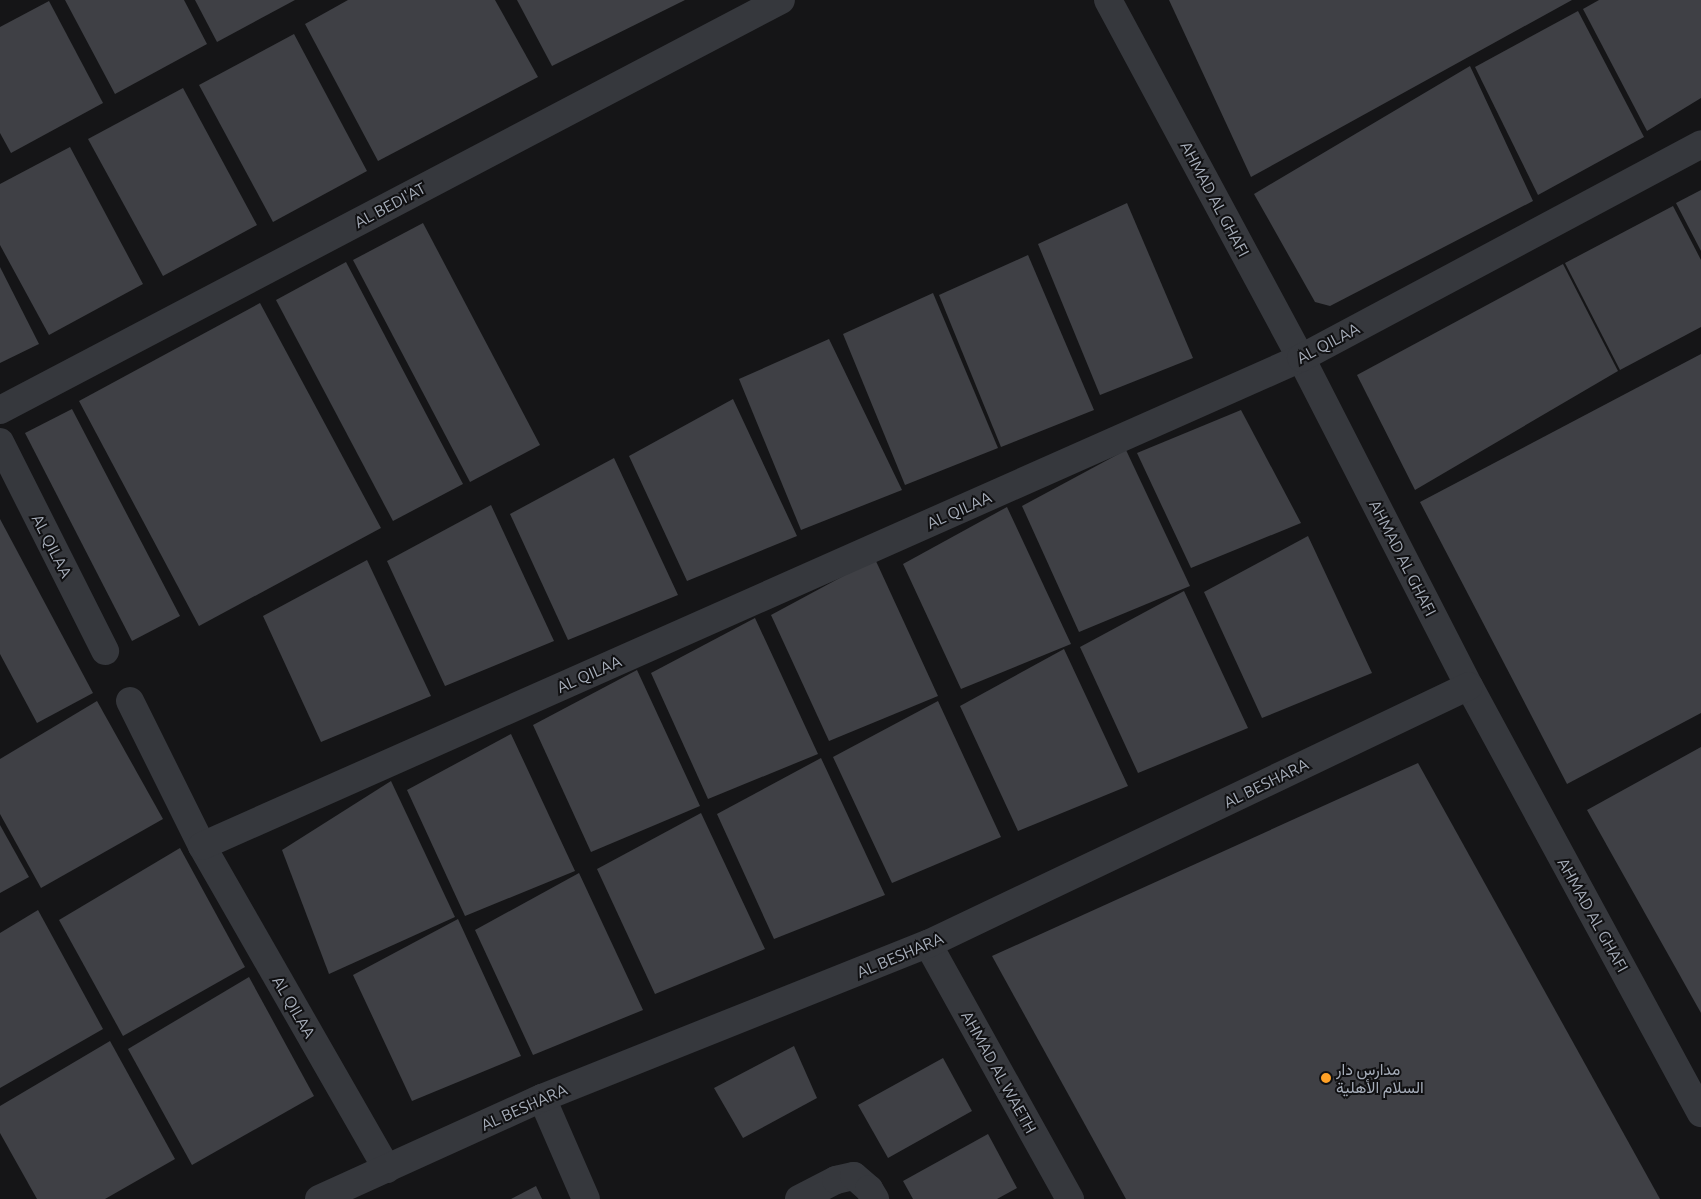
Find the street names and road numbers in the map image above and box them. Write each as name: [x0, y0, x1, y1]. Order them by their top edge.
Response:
street label: AHMAD AL GHAFI: [1177, 138, 1253, 260]
street label: AL BEDI'AT: [351, 178, 429, 232]
street label: AL QILAA: [1293, 318, 1363, 368]
street label: AL QILAA: [924, 487, 994, 533]
street label: AHMAD AL GHAFI: [1365, 497, 1441, 619]
street label: AL QILAA: [28, 511, 76, 581]
street label: AL QILAA: [554, 651, 624, 697]
street label: AL BESHARA: [1220, 754, 1312, 812]
street label: AHMAD AL GHAFI: [1554, 855, 1632, 975]
street label: AL BESHARA: [854, 928, 946, 982]
street label: AL QILAA: [269, 972, 319, 1042]
street label: AHMAD AL WAETH: [957, 1007, 1041, 1137]
street label: AL BESHARA: [478, 1079, 570, 1135]

